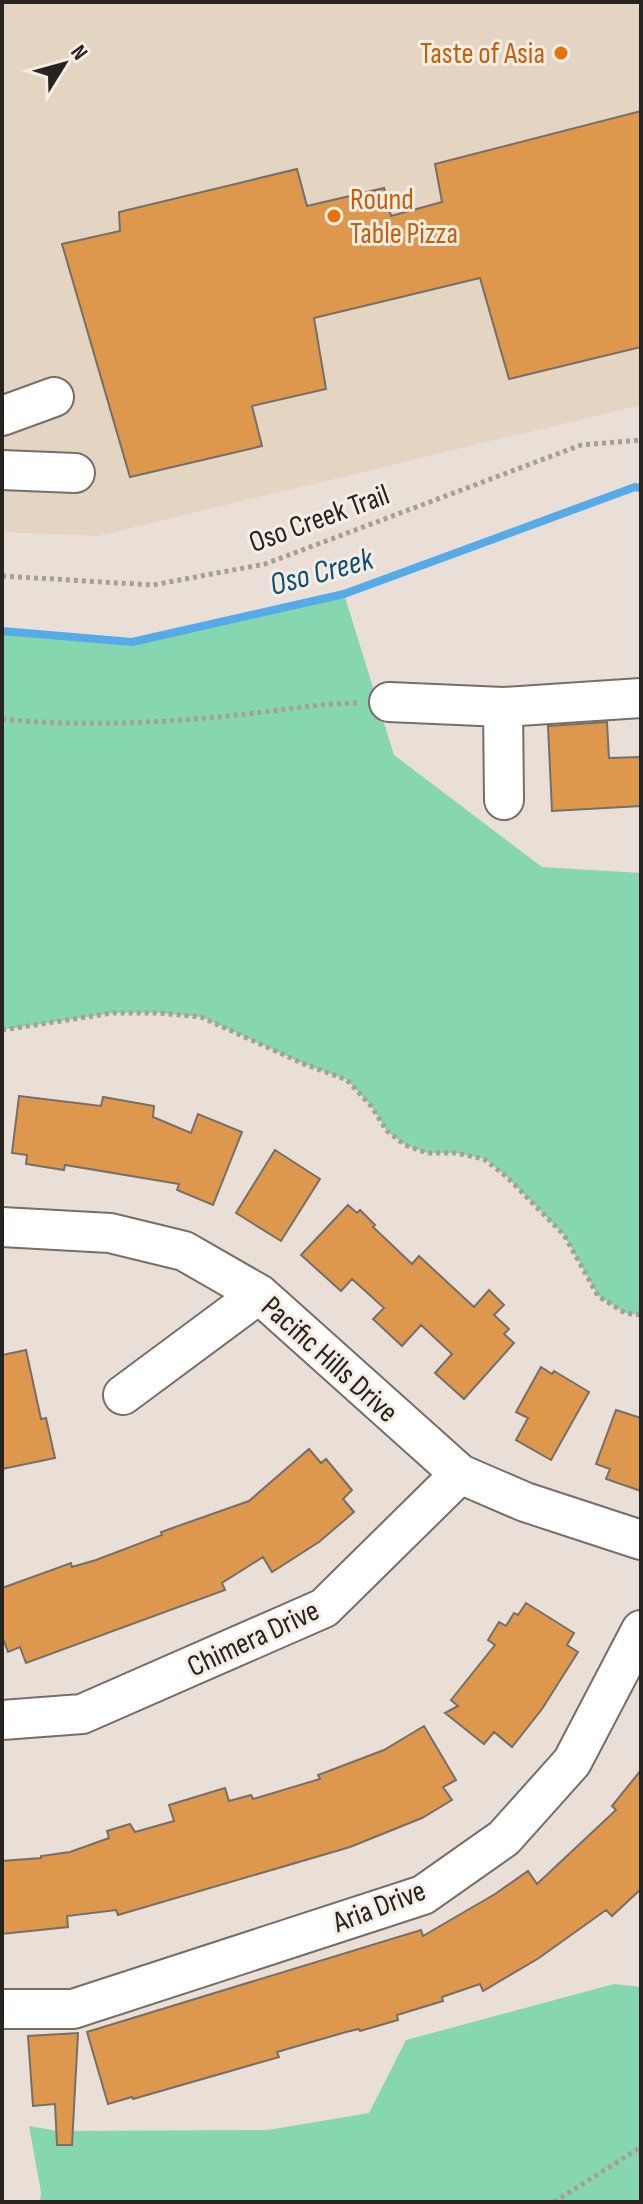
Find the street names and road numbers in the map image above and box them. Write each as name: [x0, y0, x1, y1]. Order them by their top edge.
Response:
street label: Oso Creek Trail: [244, 477, 394, 561]
street label: Pacific Hills Drive: [254, 1289, 405, 1430]
street label: Chimera Drive: [182, 1593, 325, 1685]
street label: Aria Drive: [327, 1873, 431, 1941]

